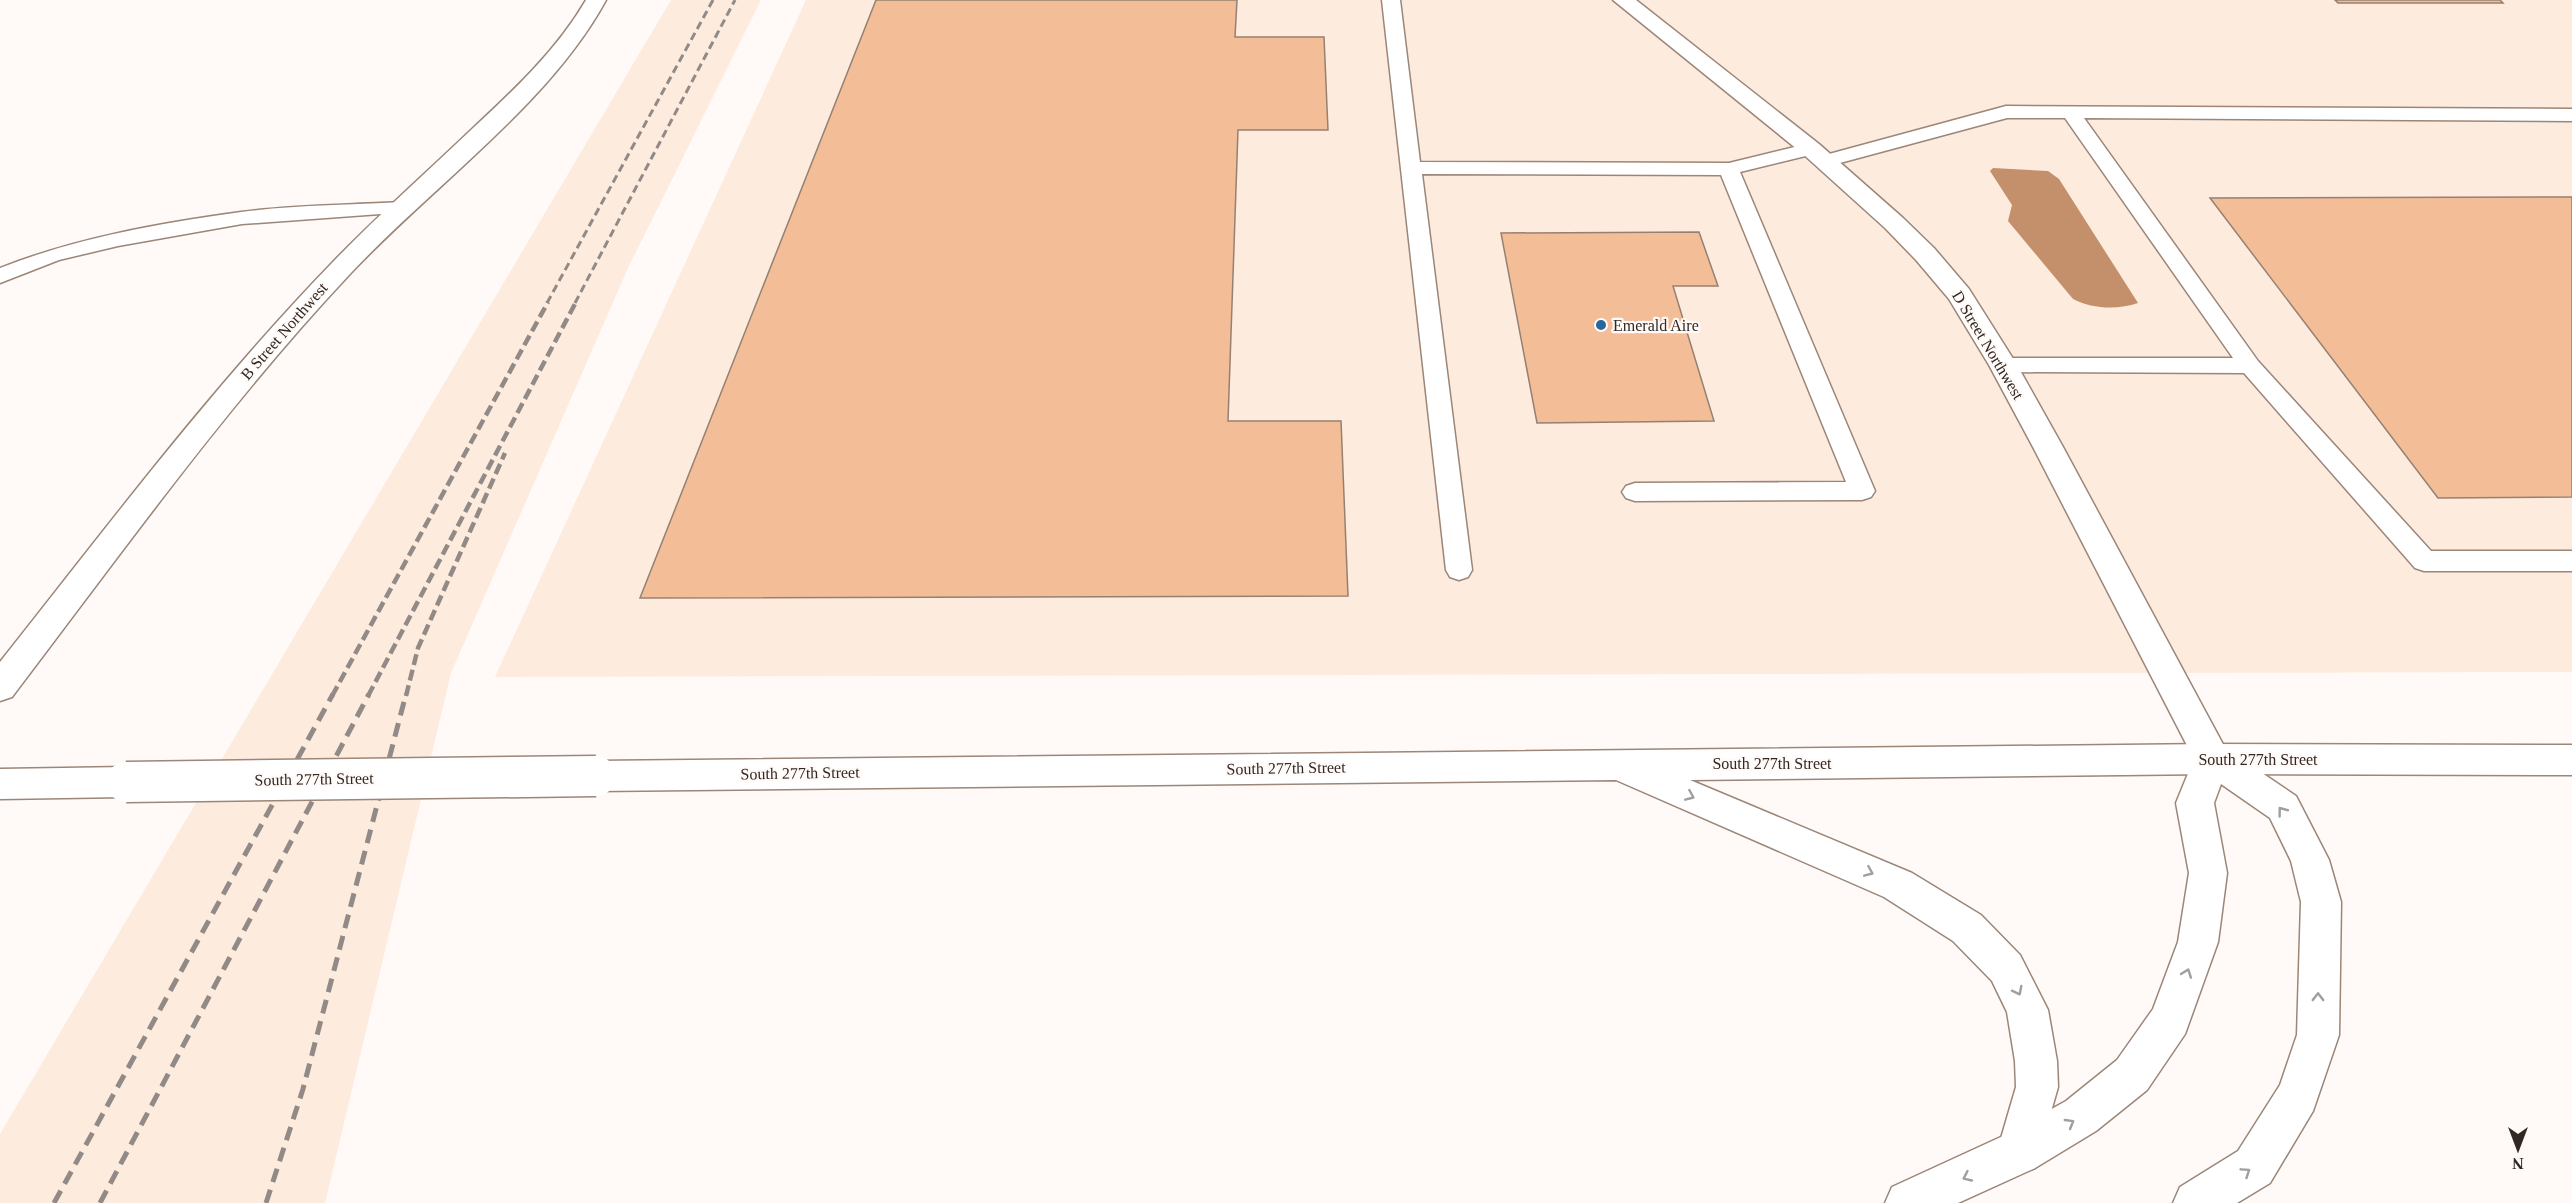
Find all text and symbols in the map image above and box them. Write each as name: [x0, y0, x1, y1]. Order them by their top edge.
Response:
street label: B Street Northwest: [237, 279, 331, 383]
street label: D Street Northwest: [1949, 288, 2027, 403]
place label: Emerald Aire: [1613, 317, 1699, 334]
marker: Emerald Aire: [1594, 318, 1608, 332]
street label: South 277th Street: [2198, 751, 2318, 768]
street label: South 277th Street: [1712, 755, 1832, 772]
street label: South 277th Street: [1226, 758, 1346, 778]
street label: South 277th Street: [740, 763, 860, 783]
street label: South 277th Street: [254, 769, 374, 789]
one-way arrow: [1683, 789, 1694, 801]
one-way arrow: [2279, 807, 2290, 818]
one-way arrow: [1863, 865, 1874, 877]
one-way arrow: [2180, 968, 2192, 979]
one-way arrow: [2010, 985, 2022, 996]
one-way arrow: [2312, 993, 2324, 1002]
one-way arrow: [2064, 1118, 2074, 1130]
north arrow: [2488, 1119, 2548, 1179]
text: N: [2512, 1155, 2524, 1172]
one-way arrow: [2239, 1168, 2250, 1179]
one-way arrow: [1962, 1169, 1973, 1181]

